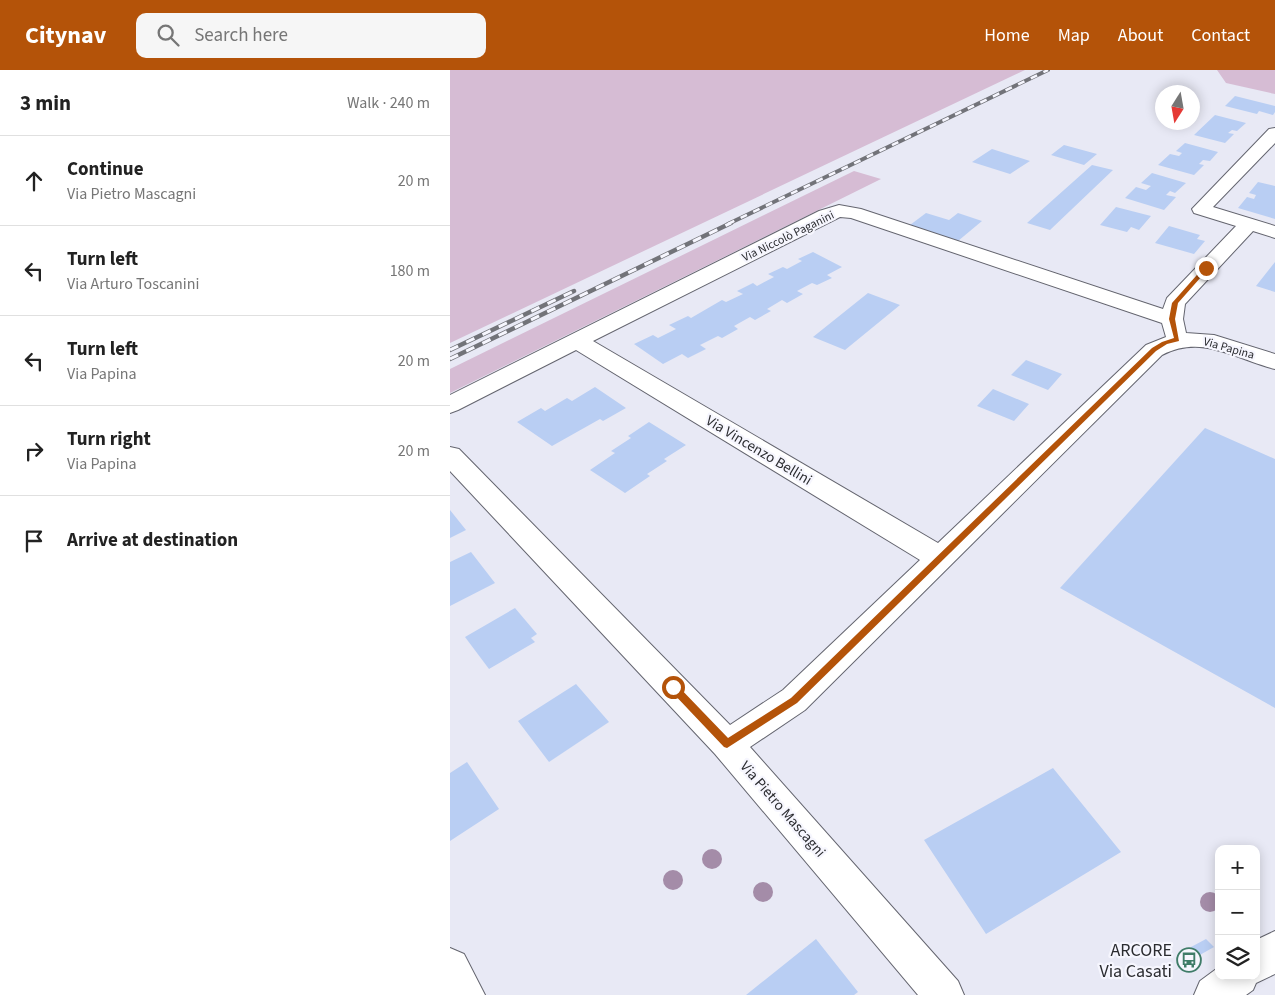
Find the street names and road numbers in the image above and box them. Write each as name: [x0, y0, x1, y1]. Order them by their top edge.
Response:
street label: Via Niccolò Paganini: [739, 207, 837, 266]
street label: Via Papina: [1201, 333, 1256, 364]
street label: Via Vincenzo Bellini: [702, 410, 816, 490]
street label: Via Pietro Mascagni: [735, 757, 830, 862]

